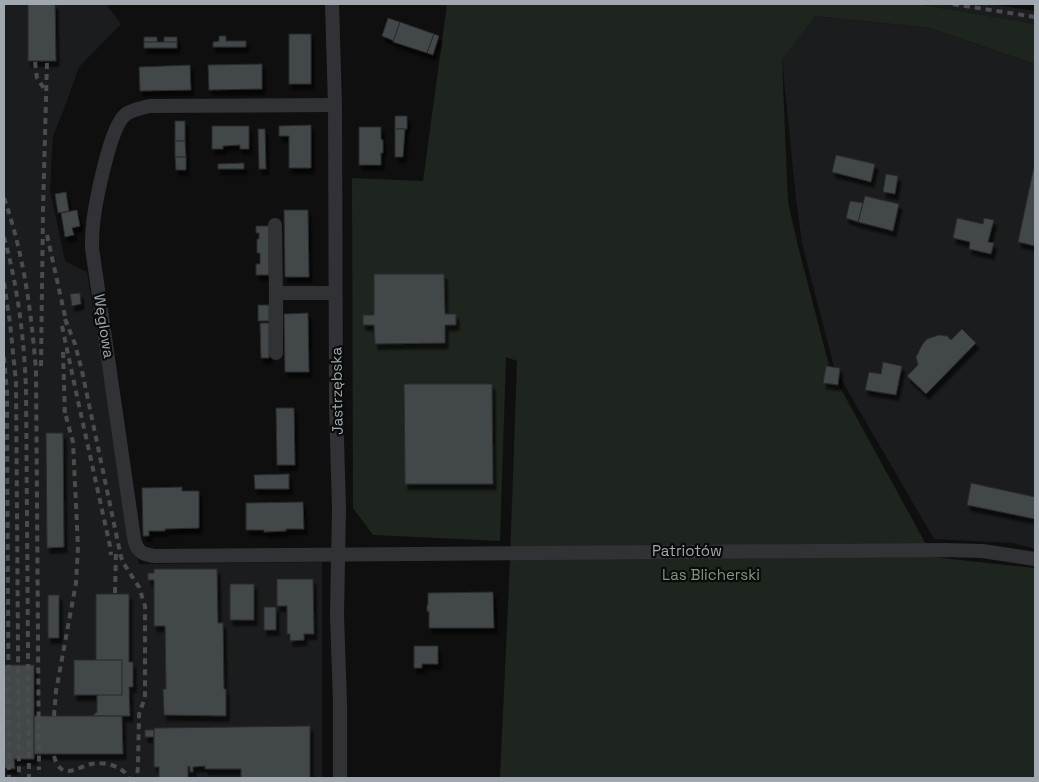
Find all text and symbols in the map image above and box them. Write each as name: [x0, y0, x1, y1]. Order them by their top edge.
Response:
street label: Węglowa: [90, 292, 119, 360]
street label: Jastrzębska: [326, 347, 347, 435]
street label: Patriotów: [652, 541, 722, 560]
park label: Las Blicherski: [662, 565, 760, 584]

